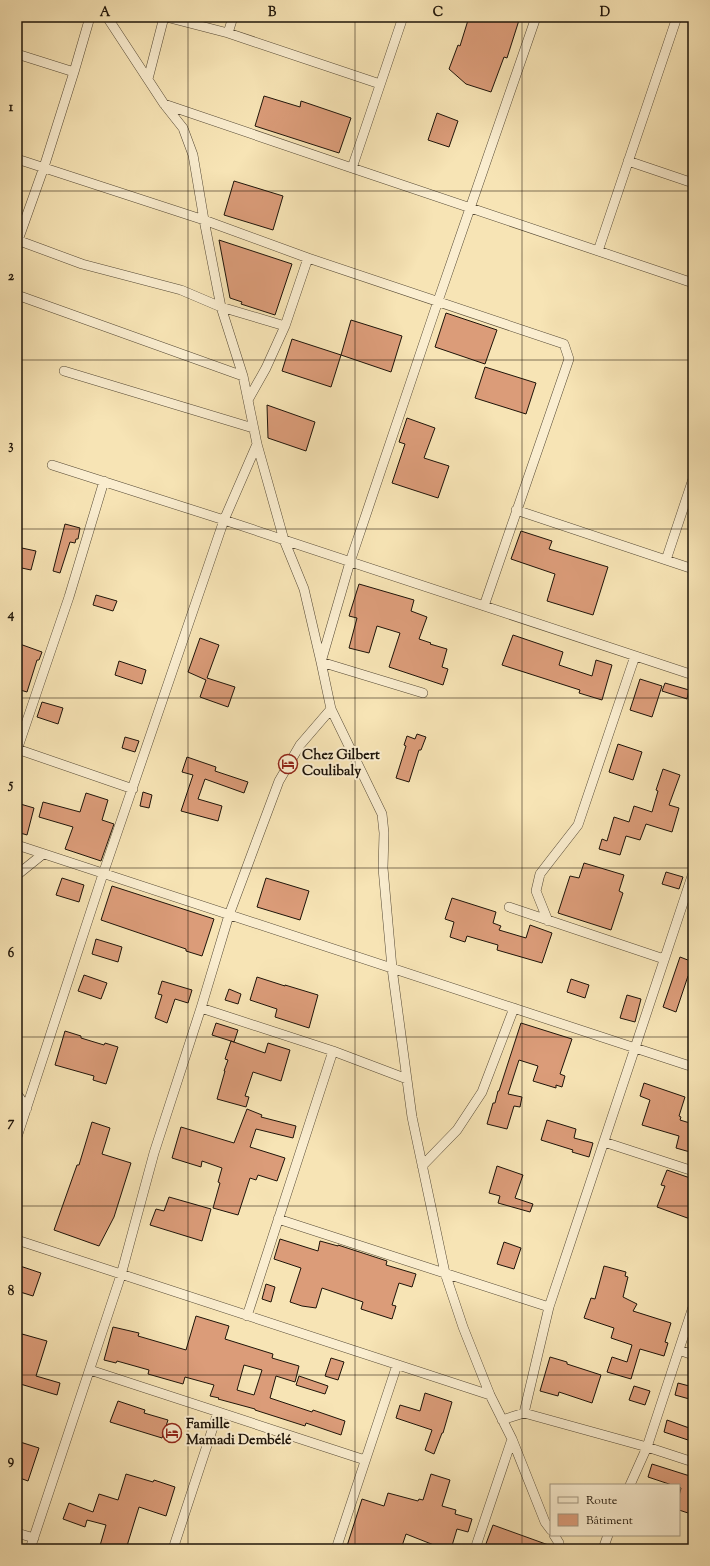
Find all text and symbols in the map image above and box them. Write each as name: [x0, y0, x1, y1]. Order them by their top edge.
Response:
text: A: [100, 4, 111, 22]
text: B: [268, 4, 277, 22]
text: C: [433, 4, 443, 22]
text: D: [600, 4, 610, 22]
text: 1: [9, 99, 14, 117]
text: 2: [8, 268, 15, 286]
text: 3: [8, 437, 14, 455]
text: 4: [7, 606, 15, 624]
place label: Chez Gilbert Coulibaly: [302, 746, 380, 782]
hotel icon: Chez Gilbert Coulibaly: [277, 753, 299, 775]
text: 5: [8, 776, 14, 794]
text: 6: [8, 945, 15, 963]
text: 7: [8, 1114, 15, 1132]
text: 8: [8, 1283, 15, 1301]
place label: Famille Mamadi Dembélé: [186, 1415, 292, 1451]
hotel icon: Famille Mamadi Dembélé: [161, 1422, 183, 1444]
text: 9: [8, 1452, 15, 1470]
legend: [550, 1484, 680, 1536]
text: Route: [586, 1492, 618, 1510]
text: Bâtiment: [586, 1512, 633, 1530]

